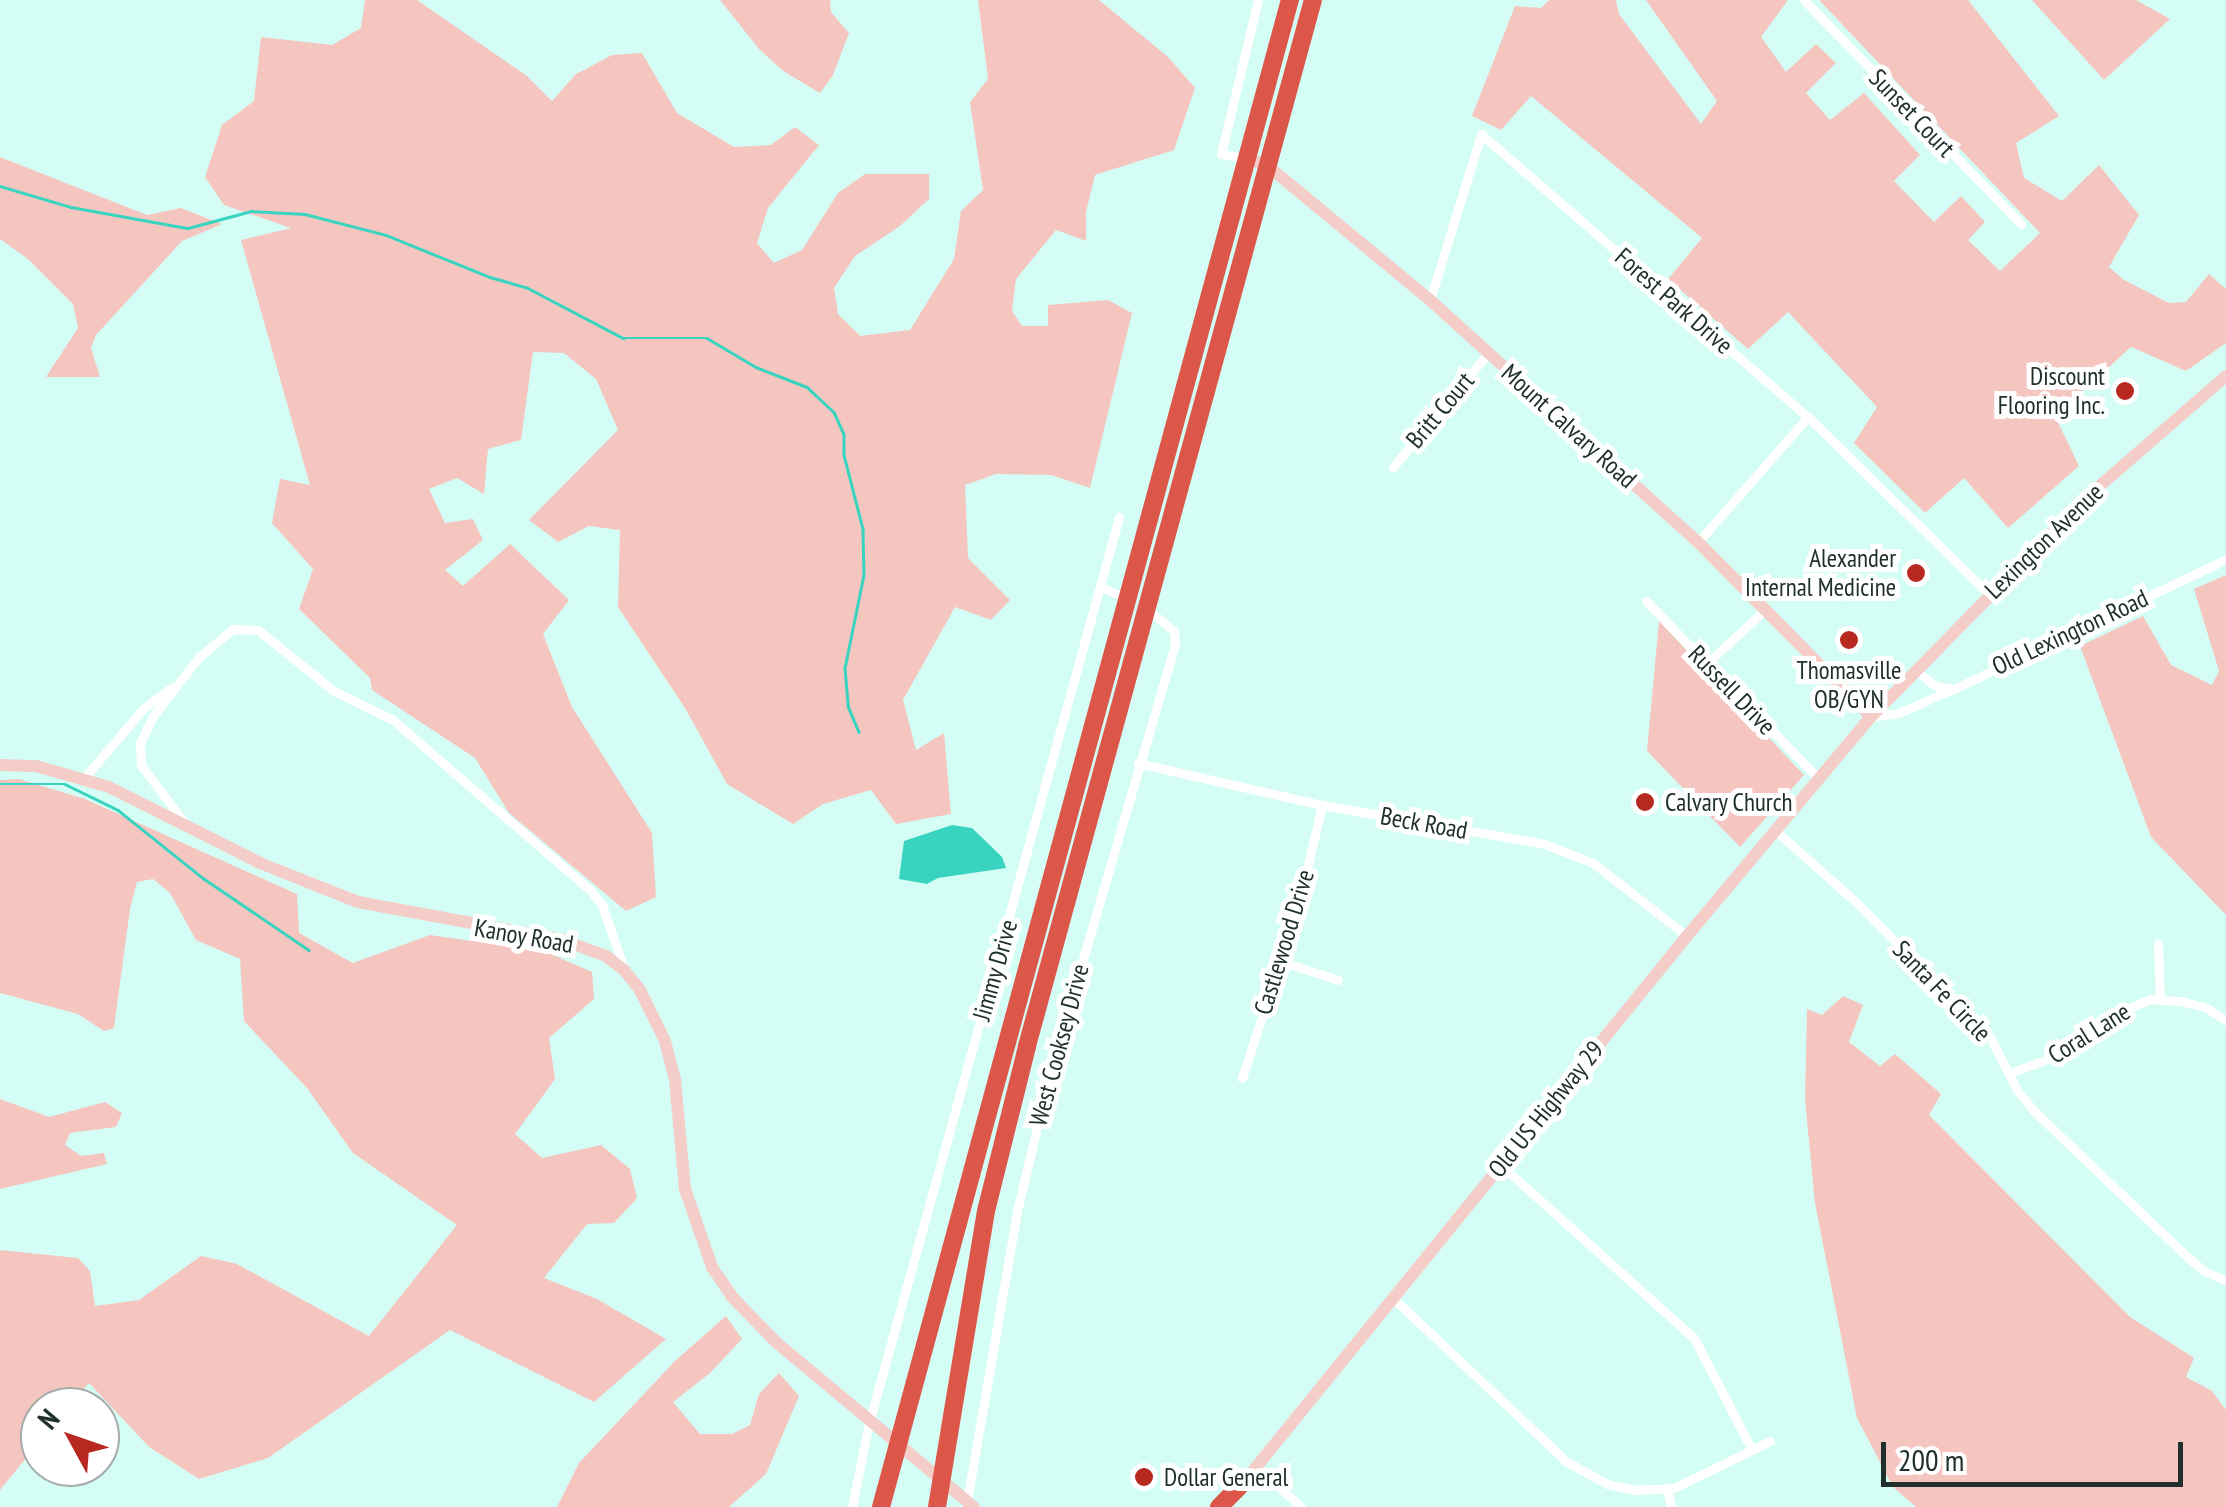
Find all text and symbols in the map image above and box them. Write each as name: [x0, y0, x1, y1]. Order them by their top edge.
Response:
street label: Sunset Court: [1863, 63, 1961, 163]
street label: Forest Park Drive: [1609, 242, 1739, 360]
street label: Mount Calvary Road: [1495, 357, 1643, 495]
place label: Discount Flooring Inc.: [1998, 362, 2105, 421]
street label: Britt Court: [1400, 366, 1480, 454]
marker: Discount Flooring Inc.: [2114, 380, 2136, 402]
street label: Lexington Avenue: [1978, 477, 2110, 605]
place label: Alexander Internal Medicine: [1745, 544, 1896, 603]
marker: Alexander Internal Medicine: [1905, 562, 1927, 584]
street label: Old Lexington Road: [1987, 583, 2153, 681]
marker: Thomasville OB/GYN: [1838, 629, 1860, 651]
street label: Russell Drive: [1682, 639, 1782, 741]
place label: Thomasville OB/GYN: [1797, 656, 1901, 715]
place label: Calvary Church: [1665, 787, 1793, 817]
marker: Calvary Church: [1634, 791, 1656, 813]
street label: Beck Road: [1378, 801, 1470, 845]
street label: Castlewood Drive: [1248, 866, 1320, 1018]
street label: Kanoy Road: [472, 912, 576, 960]
street label: Jimmy Drive: [966, 916, 1024, 1024]
street label: Santa Fe Circle: [1887, 934, 1997, 1048]
street label: West Cooksey Drive: [1023, 960, 1095, 1130]
street label: Coral Lane: [2043, 996, 2135, 1070]
street label: Old US Highway 29: [1482, 1035, 1610, 1183]
north arrow: [20, 1387, 120, 1487]
text: N: [29, 1401, 67, 1436]
scale bar: [1886, 1422, 2188, 1484]
text: 200 m: [1898, 1440, 1964, 1479]
place label: Dollar General: [1164, 1462, 1288, 1492]
marker: Dollar General: [1133, 1466, 1155, 1488]

